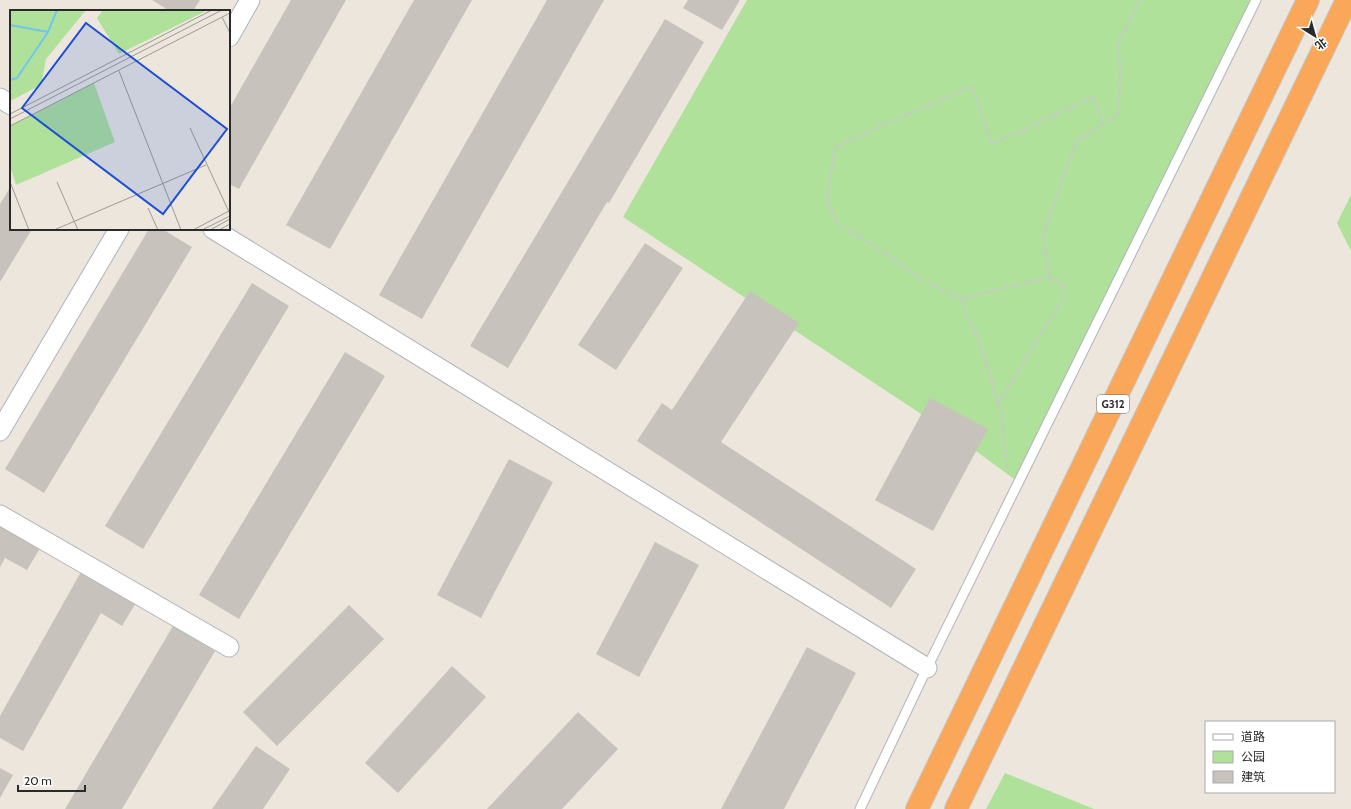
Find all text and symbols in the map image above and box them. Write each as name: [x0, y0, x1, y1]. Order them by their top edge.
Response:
inset map: [10, 10, 230, 230]
north arrow: [1295, 16, 1335, 56]
text: 北: [1312, 35, 1330, 53]
road number: G312: [1097, 395, 1129, 413]
legend: [1205, 721, 1335, 793]
text: 道路: [1241, 729, 1265, 744]
text: 公园: [1241, 749, 1265, 764]
scale bar: [18, 767, 85, 793]
text: 建筑: [1241, 769, 1265, 784]
text: 20 m: [24, 773, 52, 788]

